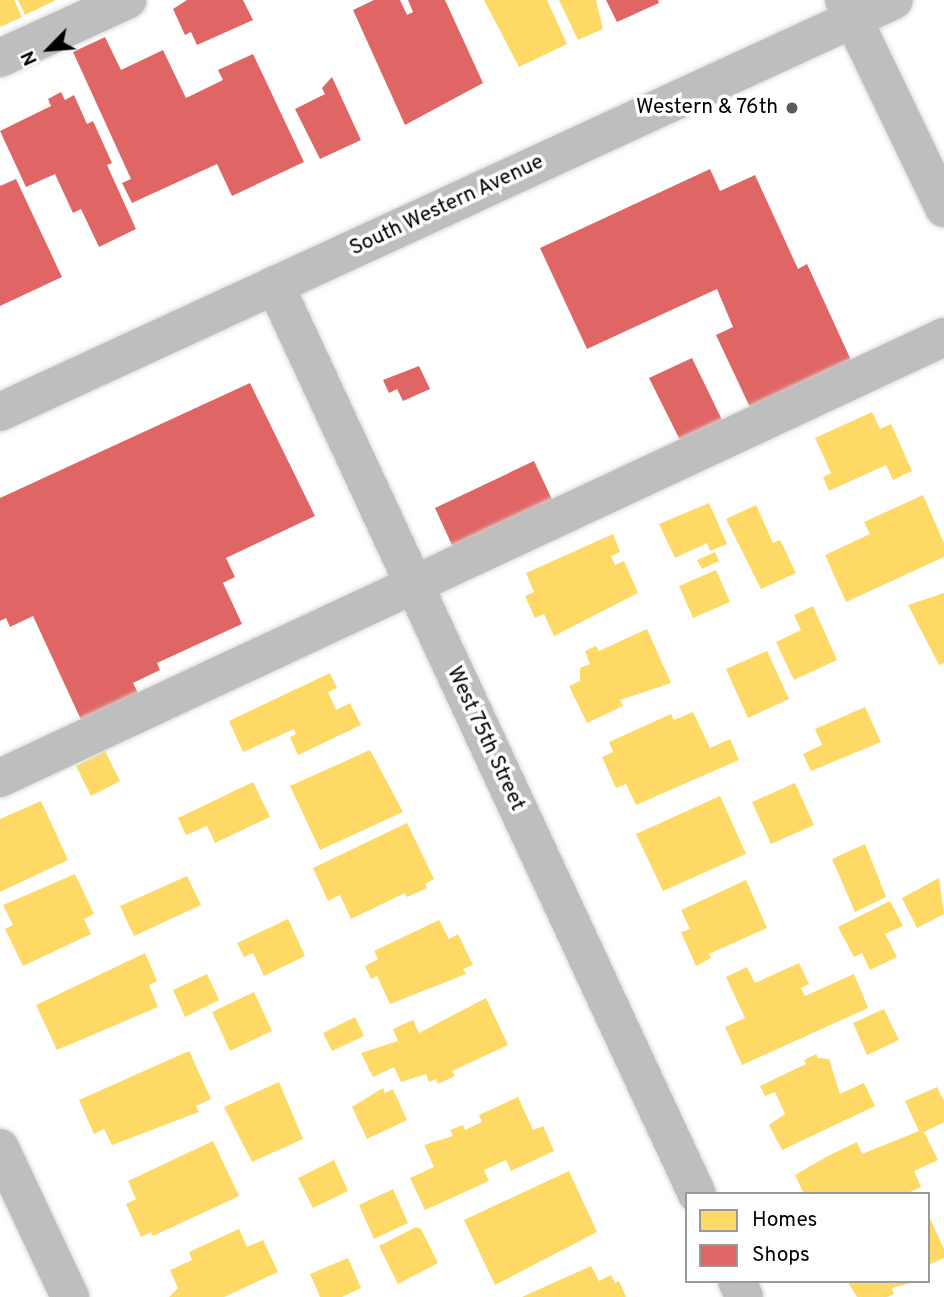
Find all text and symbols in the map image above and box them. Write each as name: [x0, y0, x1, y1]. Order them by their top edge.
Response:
north arrow: [14, 14, 84, 84]
text: N: [16, 47, 44, 69]
place label: Western & 76th: [635, 95, 778, 121]
marker: Western & 76th: [784, 100, 800, 116]
street label: South Western Avenue: [346, 150, 548, 262]
street label: West 75th Street: [440, 663, 530, 815]
legend: [685, 1192, 930, 1283]
text: Homes: [752, 1207, 817, 1234]
text: Shops: [752, 1242, 810, 1269]

